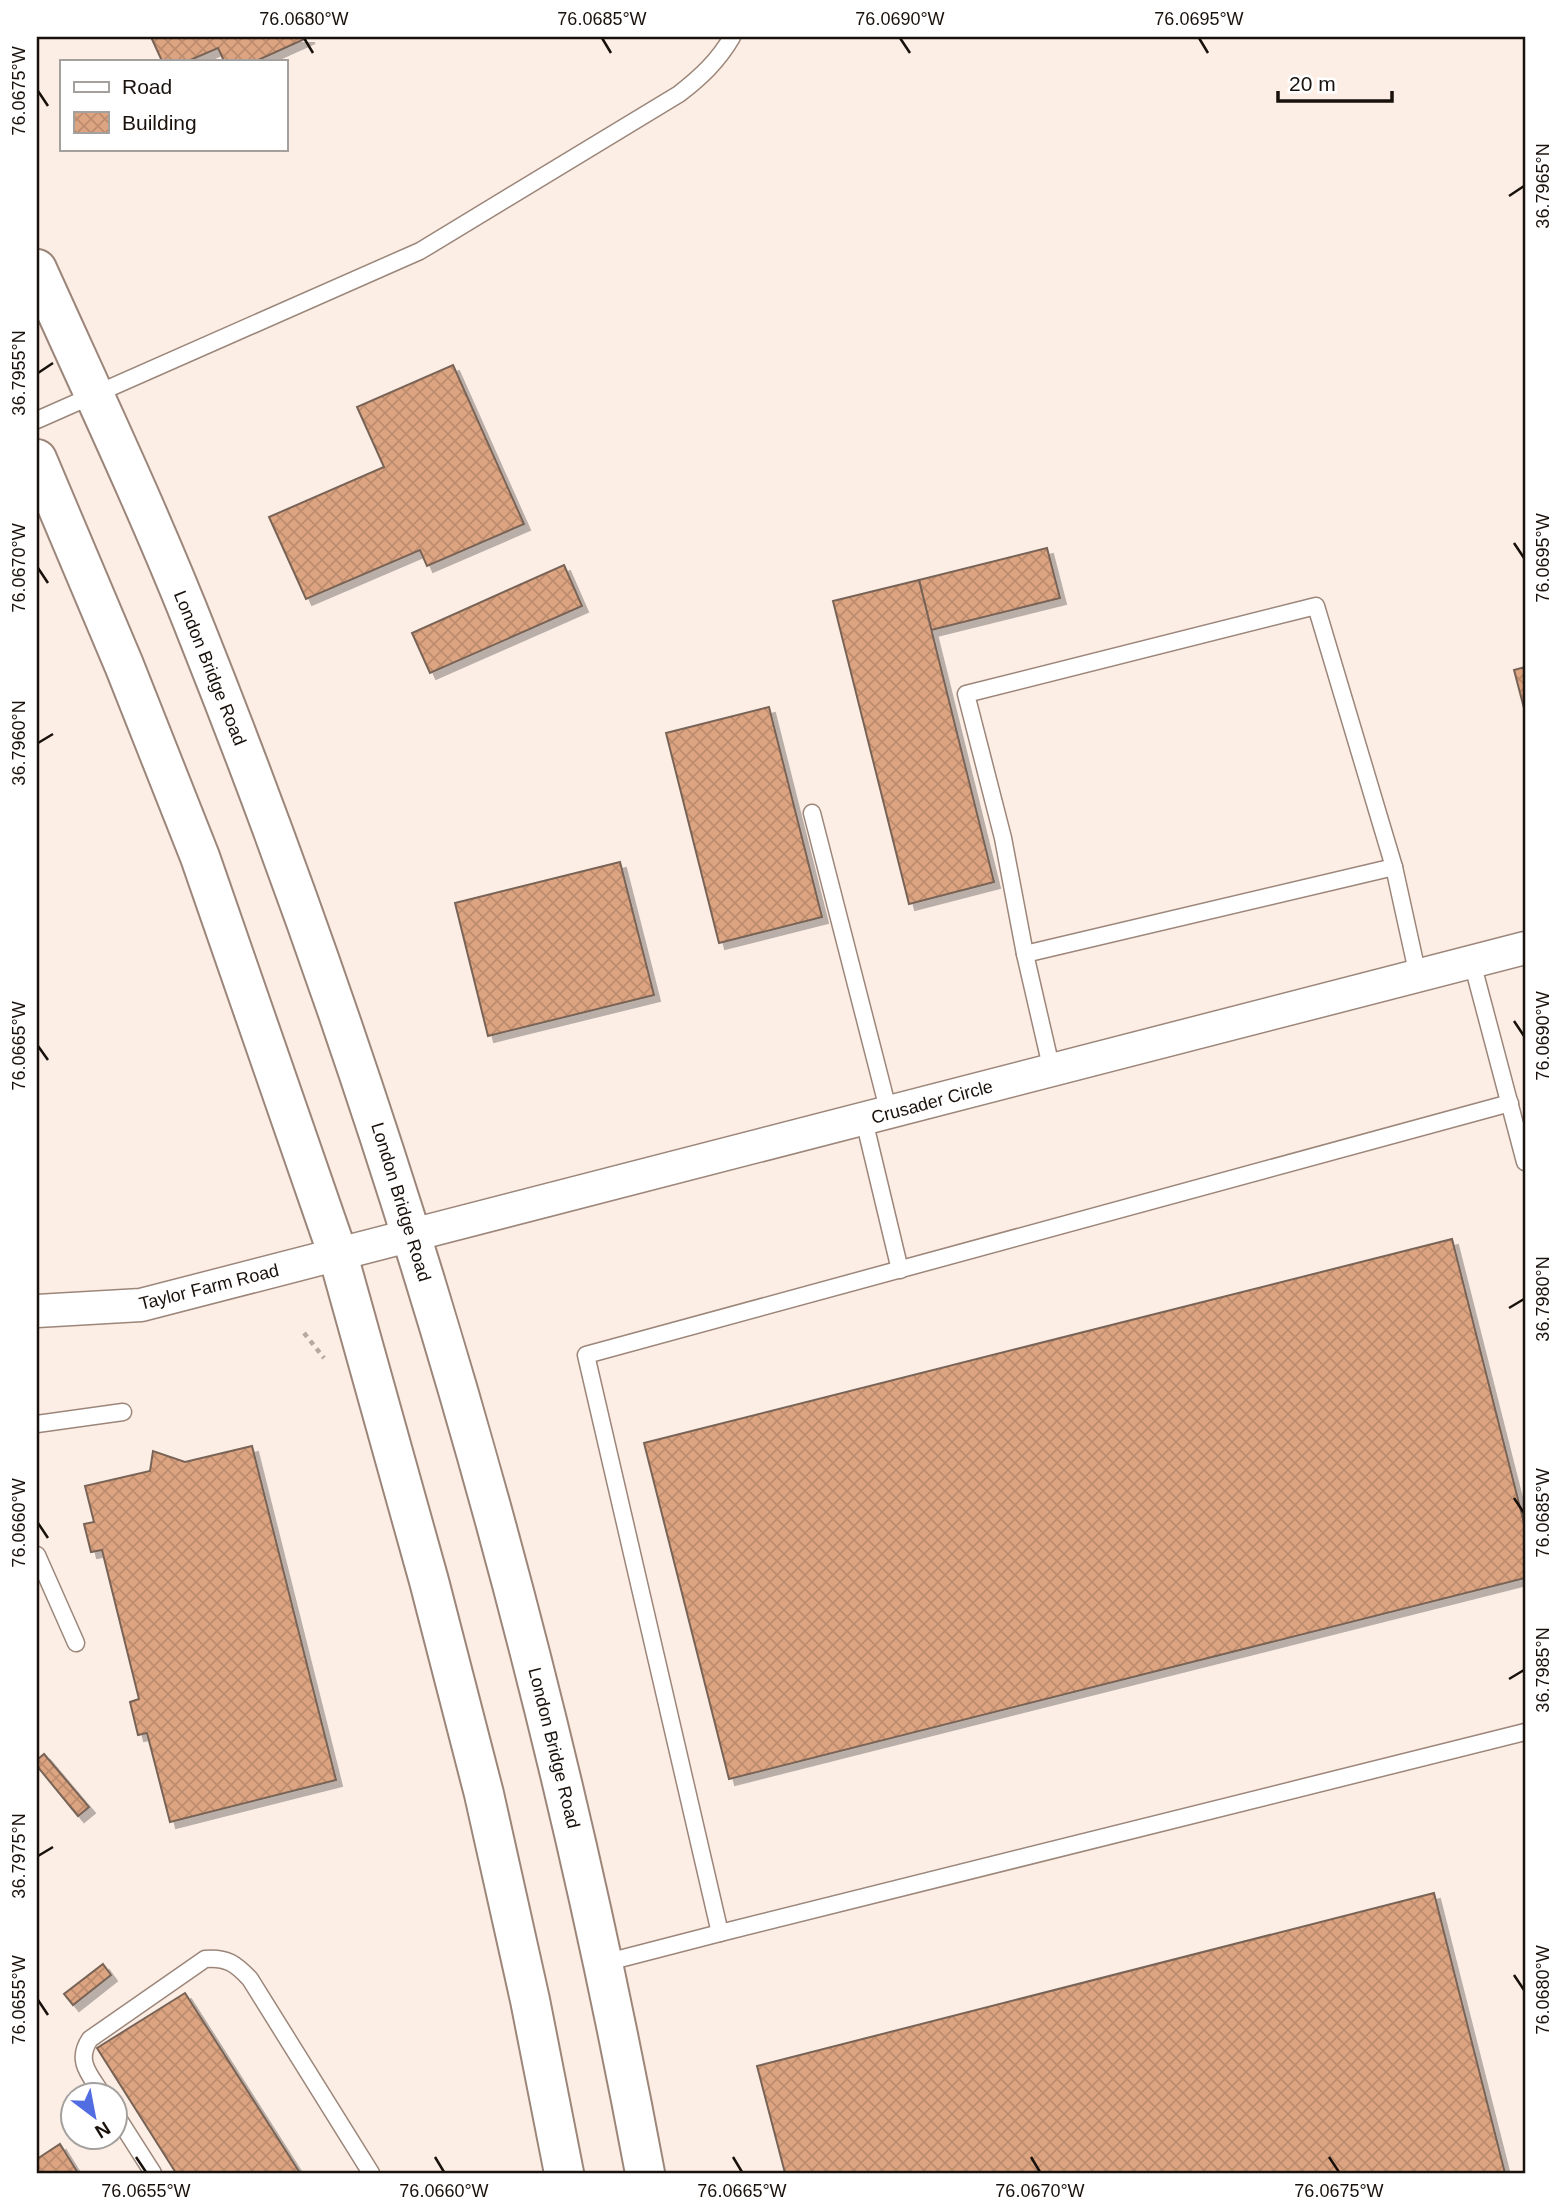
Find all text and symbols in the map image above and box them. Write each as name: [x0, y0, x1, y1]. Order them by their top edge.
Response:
text: 76.0680°W: [259, 9, 349, 29]
text: 76.0685°W: [557, 9, 647, 29]
text: 76.0690°W: [855, 9, 945, 29]
text: 76.0695°W: [1154, 9, 1244, 29]
text: 76.0675°W: [9, 46, 29, 136]
legend: [60, 60, 287, 150]
scale bar: [1278, 60, 1392, 104]
text: 20 m: [1289, 72, 1336, 95]
text: Road: [122, 75, 172, 98]
text: Building: [122, 111, 197, 134]
text: 36.7965°N: [1533, 143, 1553, 229]
text: 36.7955°N: [9, 330, 29, 416]
text: 76.0695°W: [1533, 513, 1553, 603]
text: 76.0670°W: [9, 523, 29, 613]
street label: London Bridge Road: [170, 588, 250, 748]
text: 36.7960°N: [9, 700, 29, 786]
text: 76.0690°W: [1533, 991, 1553, 1081]
text: 76.0665°W: [9, 1001, 29, 1091]
street label: Crusader Circle: [869, 1076, 995, 1128]
street label: London Bridge Road: [367, 1120, 435, 1284]
text: 36.7980°N: [1533, 1256, 1553, 1342]
street label: Taylor Farm Road: [137, 1260, 281, 1314]
text: 76.0685°W: [1533, 1468, 1553, 1558]
text: 76.0660°W: [9, 1478, 29, 1568]
text: 36.7985°N: [1533, 1627, 1553, 1713]
street label: London Bridge Road: [524, 1665, 584, 1831]
text: 36.7975°N: [9, 1813, 29, 1899]
text: 76.0680°W: [1533, 1945, 1553, 2035]
text: 76.0655°W: [9, 1955, 29, 2045]
north arrow: [60, 2080, 130, 2150]
text: N: [91, 2117, 114, 2143]
text: 76.0655°W: [101, 2181, 191, 2201]
text: 76.0660°W: [399, 2181, 489, 2201]
text: 76.0665°W: [697, 2181, 787, 2201]
text: 76.0670°W: [995, 2181, 1085, 2201]
text: 76.0675°W: [1294, 2181, 1384, 2201]

